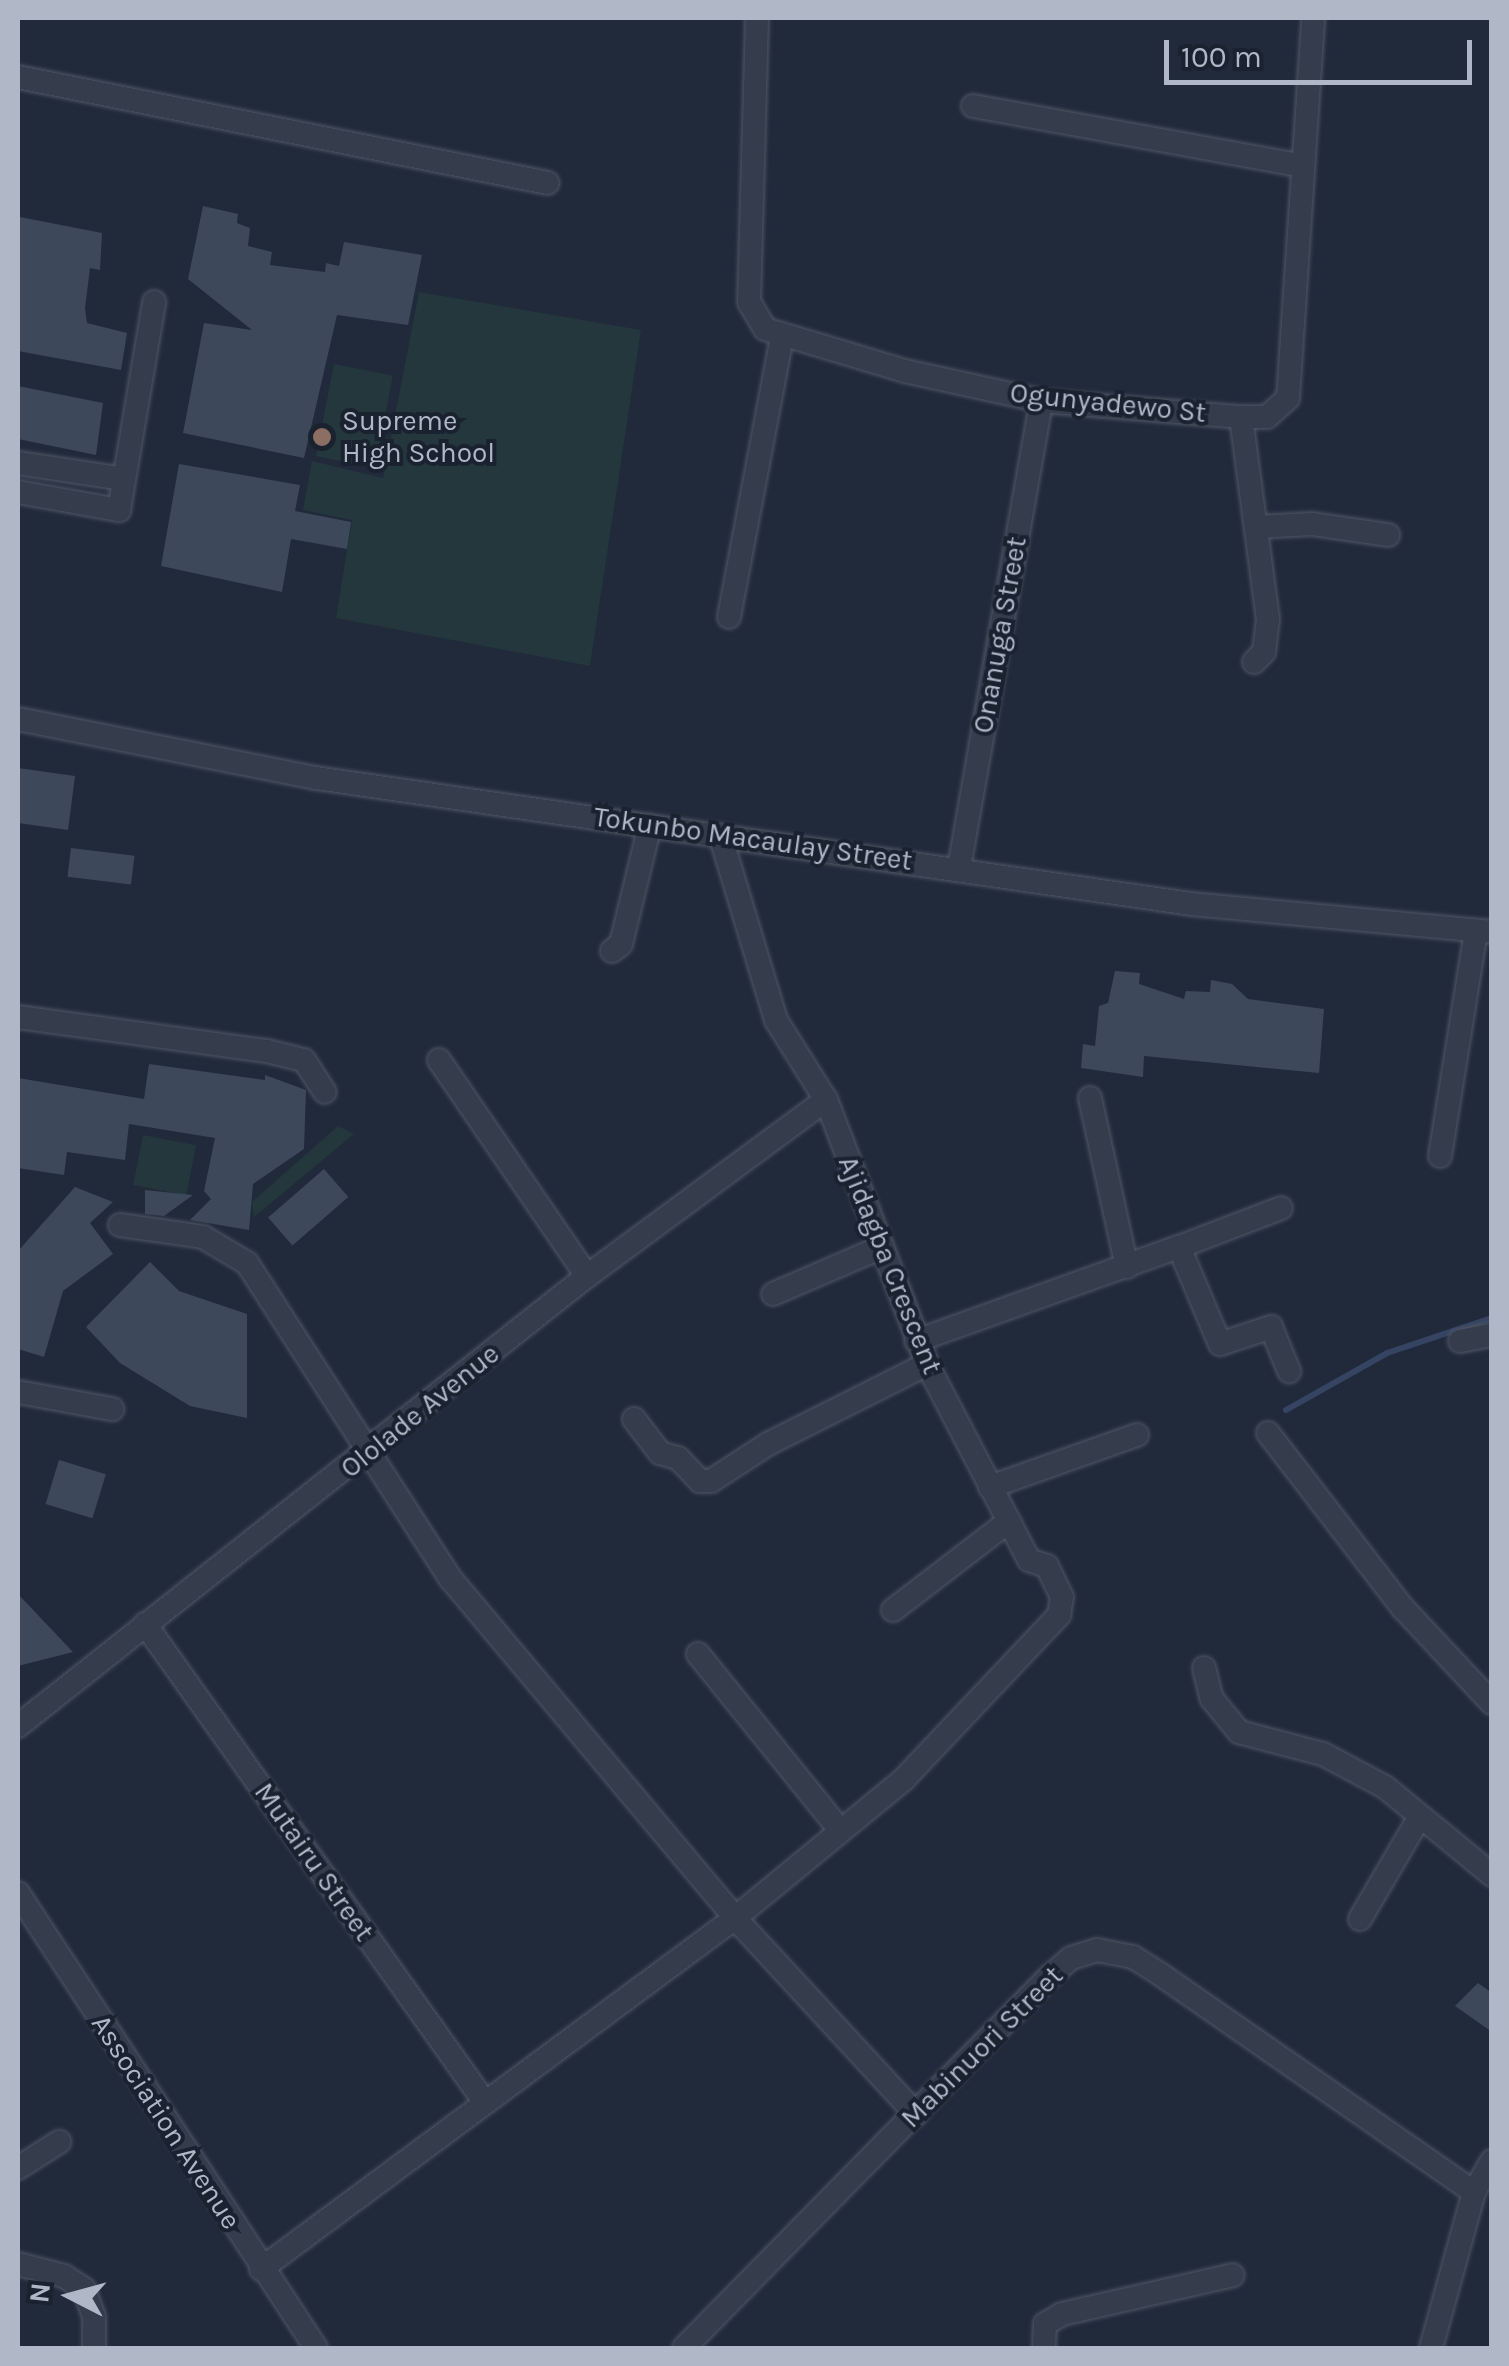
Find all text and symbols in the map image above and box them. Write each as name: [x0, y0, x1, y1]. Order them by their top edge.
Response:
scale bar: [1169, 20, 1476, 82]
text: 100 m: [1181, 39, 1262, 75]
street label: Ogunyadewo St: [1008, 376, 1208, 430]
place label: Supreme High School: [342, 404, 495, 470]
marker: Supreme High School: [311, 426, 333, 448]
street label: Onanuga Street: [966, 534, 1034, 736]
street label: Tokunbo Macaulay Street: [592, 800, 914, 878]
street label: Ajidagba Crescent: [831, 1151, 949, 1379]
street label: Ololade Avenue: [334, 1337, 506, 1485]
street label: Mutairu Street: [247, 1776, 381, 1948]
street label: Mabinuori Street: [894, 1959, 1070, 2135]
street label: Association Avenue: [84, 2008, 248, 2236]
north arrow: [20, 2246, 120, 2346]
text: N: [22, 2281, 57, 2305]

